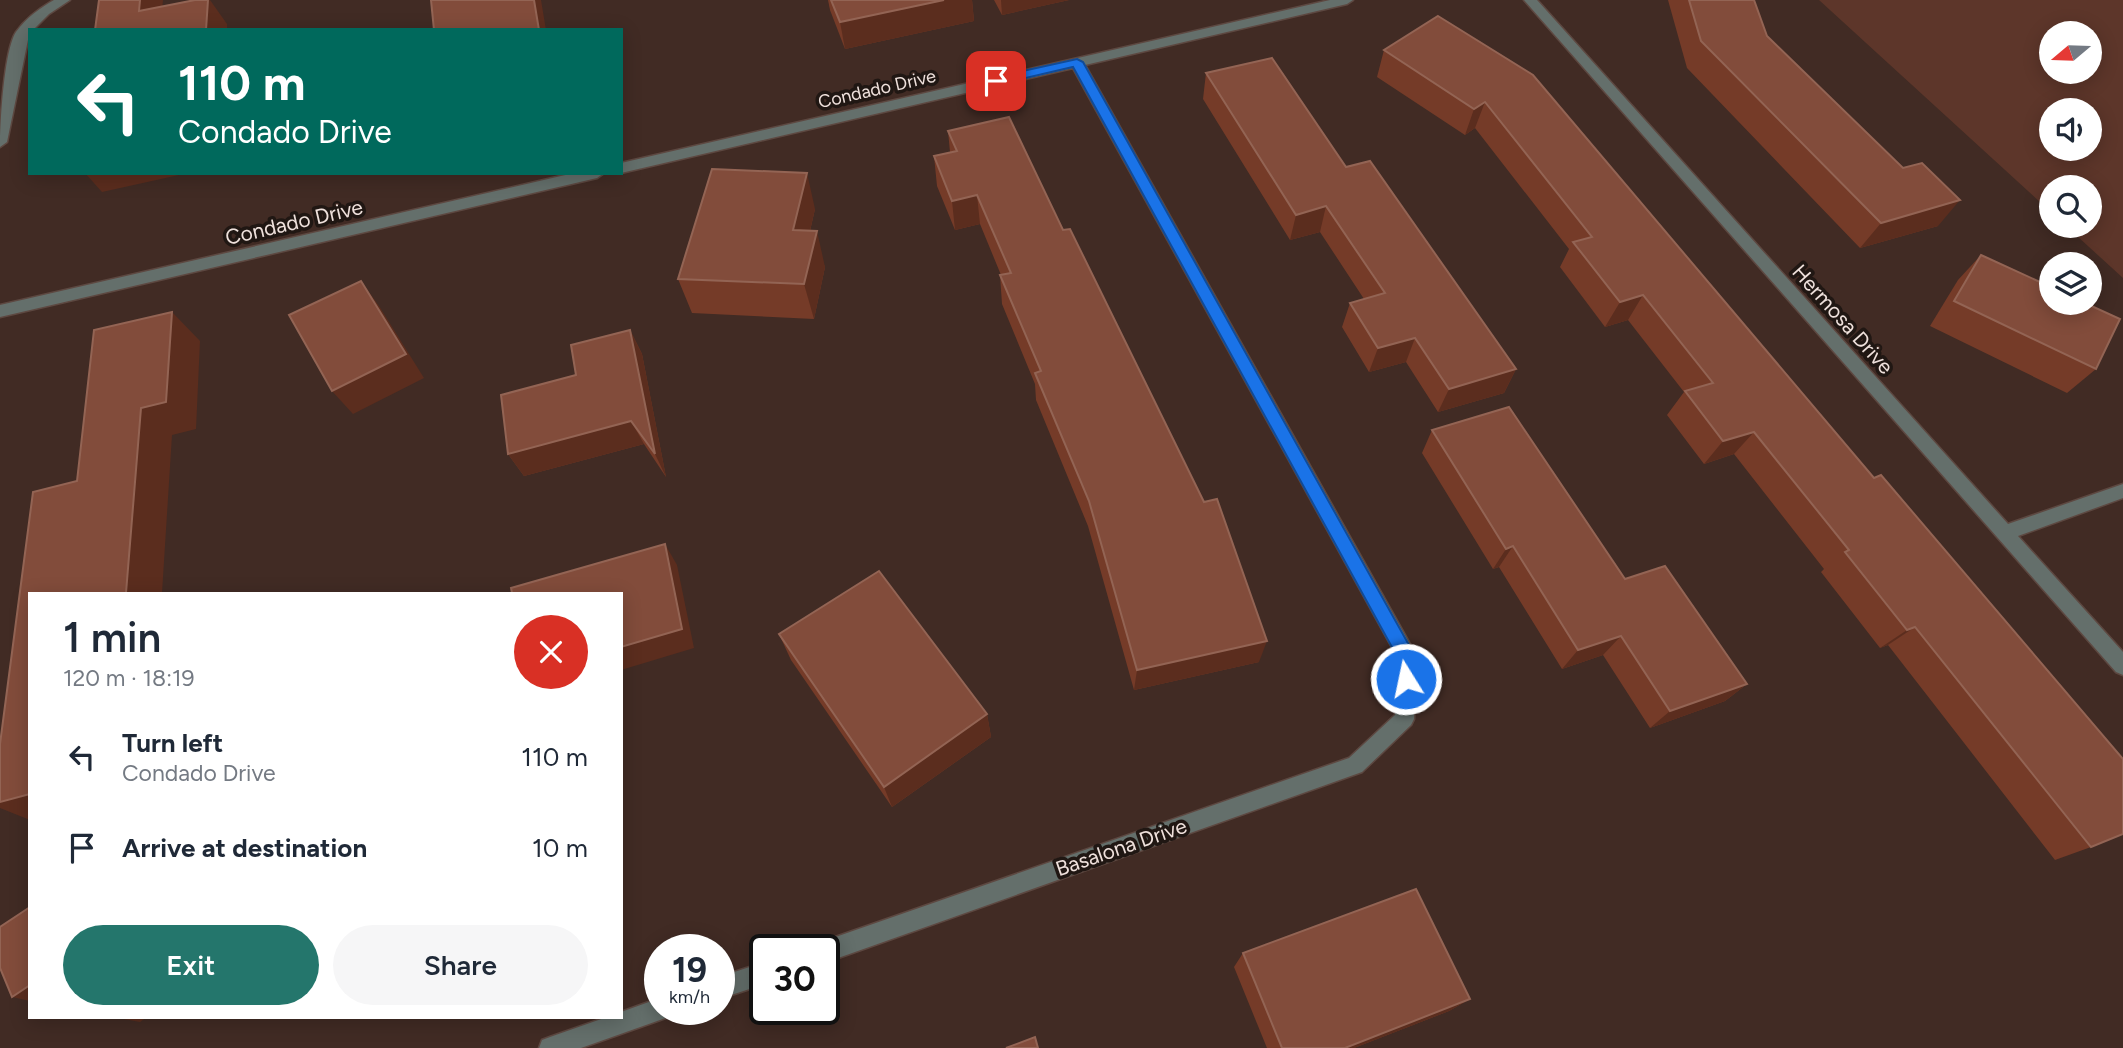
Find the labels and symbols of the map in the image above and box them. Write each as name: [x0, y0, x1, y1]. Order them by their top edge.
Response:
north arrow: [2039, 21, 2102, 84]
pin: [966, 51, 1026, 111]
street label: Condado Drive: [816, 65, 938, 113]
street label: Condado Drive: [223, 194, 365, 250]
street label: Hermosa Drive: [1787, 259, 1899, 379]
position arrow: [1369, 642, 1443, 716]
street label: Basalona Drive: [1052, 813, 1190, 881]
speed limit sign: 30: [749, 934, 840, 1025]

